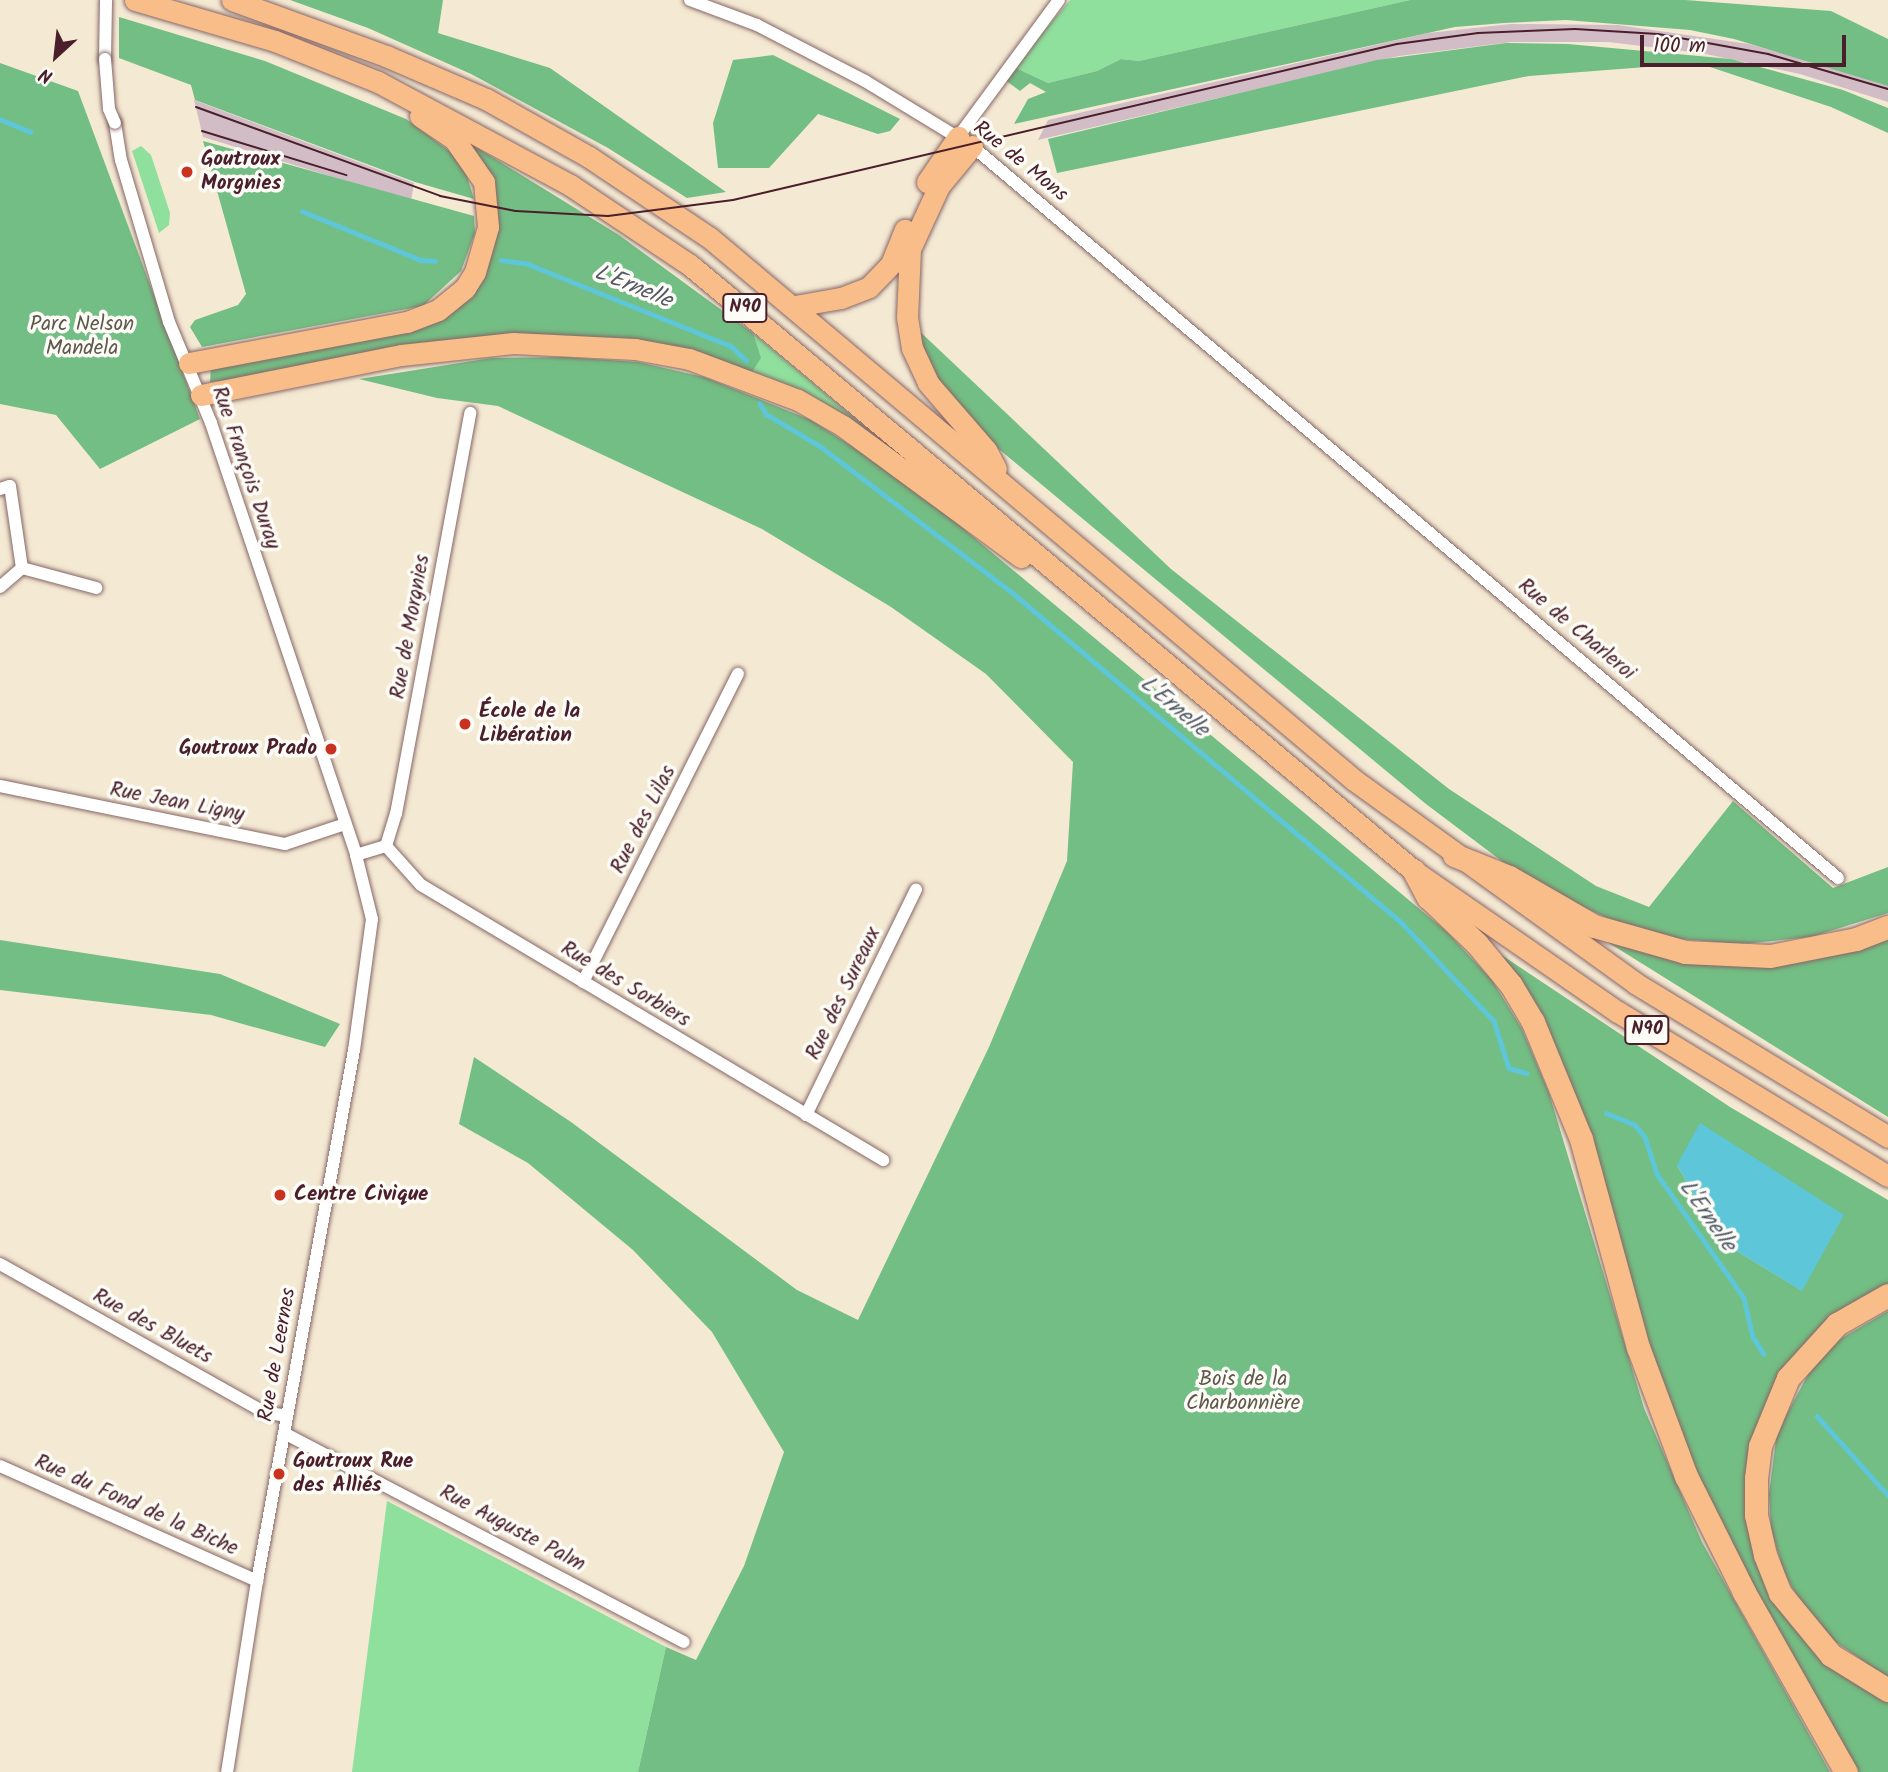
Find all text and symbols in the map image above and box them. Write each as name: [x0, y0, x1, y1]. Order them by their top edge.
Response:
north arrow: [21, 21, 91, 91]
scale bar: [1643, 21, 1850, 65]
text: 100 m: [1653, 30, 1706, 63]
text: N: [34, 59, 59, 91]
street label: Rue de Mons: [967, 116, 1073, 208]
place label: Goutroux Morgnies: [201, 147, 281, 197]
marker: Goutroux Morgnies: [179, 164, 195, 180]
water label: L'Ernelle: [590, 259, 676, 315]
road number: N90: [722, 292, 768, 324]
park label: Parc Nelson Mandela: [30, 312, 134, 362]
street label: Rue François Duray: [205, 383, 285, 553]
street label: Rue de Morgnies: [386, 553, 436, 701]
street label: Rue de Charleroi: [1512, 574, 1640, 686]
water label: L'Ernelle: [1134, 670, 1214, 744]
place label: École de la Libération: [479, 699, 580, 749]
marker: École de la Libération: [457, 716, 473, 732]
place label: Goutroux Prado: [179, 736, 317, 762]
marker: Goutroux Prado: [323, 741, 339, 757]
street label: Rue des Lilas: [606, 762, 682, 878]
street label: Rue Jean Ligny: [108, 778, 246, 828]
street label: Rue des Sureaux: [801, 924, 887, 1064]
street label: Rue des Sorbiers: [556, 936, 694, 1034]
road number: N90: [1624, 1014, 1670, 1046]
water label: L'Ernelle: [1672, 1175, 1742, 1257]
place label: Centre Civique: [294, 1182, 428, 1208]
marker: Centre Civique: [272, 1187, 288, 1203]
street label: Rue des Bluets: [88, 1284, 216, 1370]
street label: Rue de Leernes: [254, 1286, 302, 1424]
park label: Bois de la Charbonnière: [1186, 1367, 1300, 1417]
place label: Goutroux Rue des Alliés: [293, 1449, 413, 1499]
street label: Rue du Fond de la Biche: [30, 1450, 242, 1562]
marker: Goutroux Rue des Alliés: [271, 1466, 287, 1482]
street label: Rue Auguste Palm: [435, 1480, 589, 1578]

